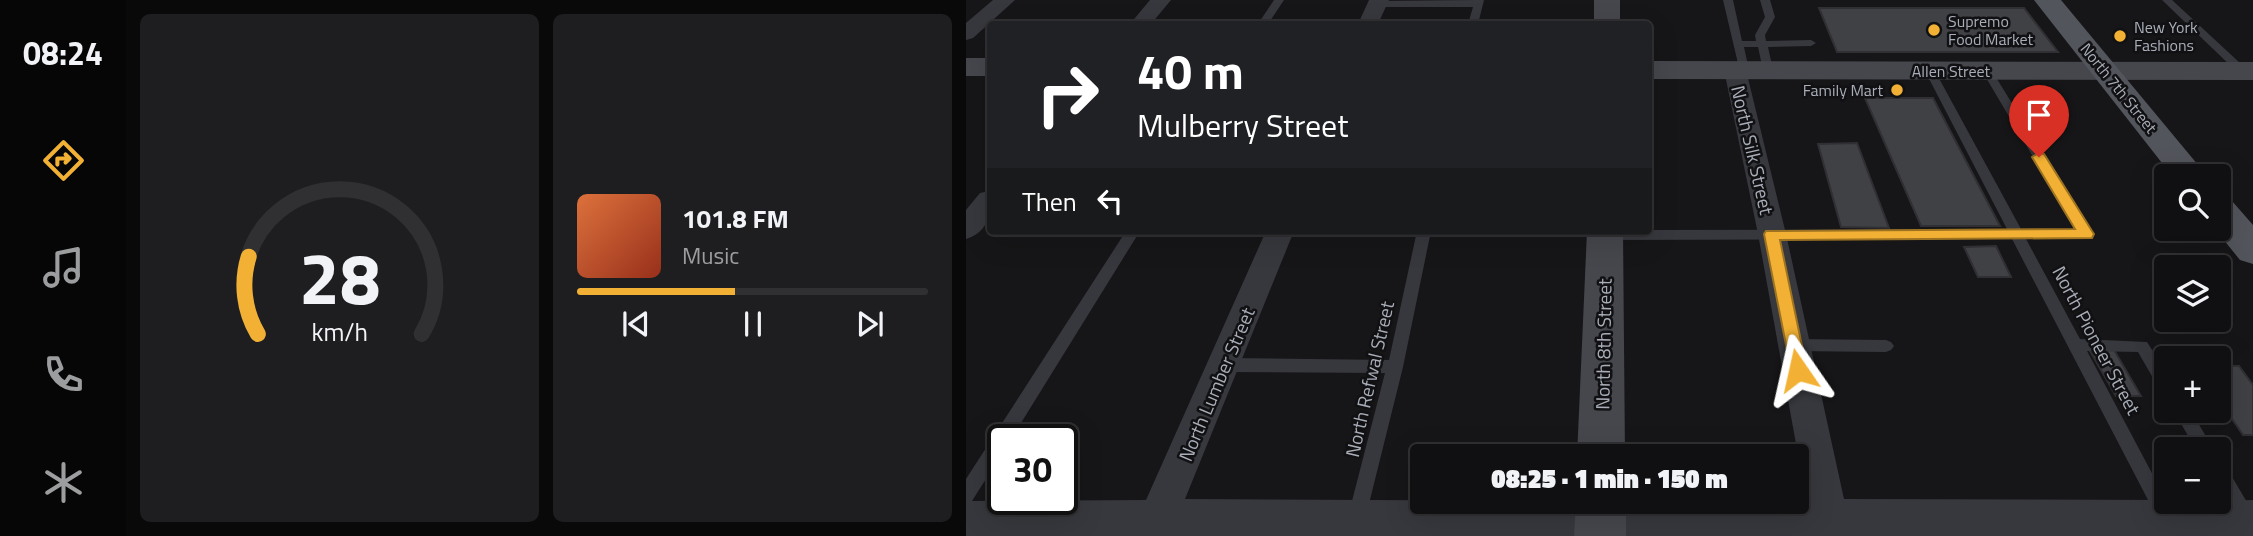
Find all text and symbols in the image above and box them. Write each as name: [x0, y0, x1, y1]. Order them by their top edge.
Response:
place label: Supremo Food Market: [1948, 9, 2033, 51]
place label: New York Fashions: [2134, 15, 2198, 57]
marker: Supremo Food Market: [1926, 22, 1942, 38]
marker: New York Fashions: [2112, 28, 2128, 44]
text: 08:24: [23, 29, 103, 77]
text: 40 m: [1137, 33, 1244, 108]
street label: North 7th Street: [2075, 38, 2163, 139]
icon: right: [1022, 49, 1113, 140]
street label: Allen Street: [1912, 59, 1991, 83]
place label: Family Mart: [1803, 78, 1883, 102]
marker: Family Mart: [1889, 82, 1905, 98]
street label: North Silk Street: [1724, 83, 1782, 218]
pin: [2009, 85, 2069, 157]
icon: arrive: [2020, 96, 2058, 134]
text: Mulberry Street: [1137, 101, 1348, 149]
icon: directions: [39, 136, 88, 185]
map controls: [2154, 164, 2231, 514]
button: search: [2154, 164, 2231, 241]
text: Then: [1022, 182, 1077, 221]
icon: left: [1091, 182, 1129, 220]
text: 101.8 FM: [682, 199, 789, 238]
text: 28: [299, 222, 380, 332]
text: Music: [682, 238, 739, 273]
icon: music: [39, 243, 88, 292]
button: layers: [2154, 255, 2231, 332]
street label: North Pioneer Street: [2045, 260, 2149, 420]
street label: North 8th Street: [1587, 278, 1619, 410]
street label: North Refwal Street: [1337, 298, 1401, 460]
street label: North Lumber Street: [1170, 302, 1262, 465]
icon: previous: [617, 305, 655, 343]
icon: pause: [734, 305, 772, 343]
icon: next: [851, 305, 889, 343]
text: km/h: [311, 313, 368, 351]
position arrow: [1761, 333, 1835, 407]
button: +: [2154, 346, 2231, 423]
icon: phone: [39, 350, 88, 399]
speed limit sign: 30: [987, 424, 1078, 515]
button: −: [2154, 437, 2231, 514]
icon: climate: [39, 458, 88, 507]
text: 08:25 · 1 min · 150 m: [1491, 459, 1728, 498]

